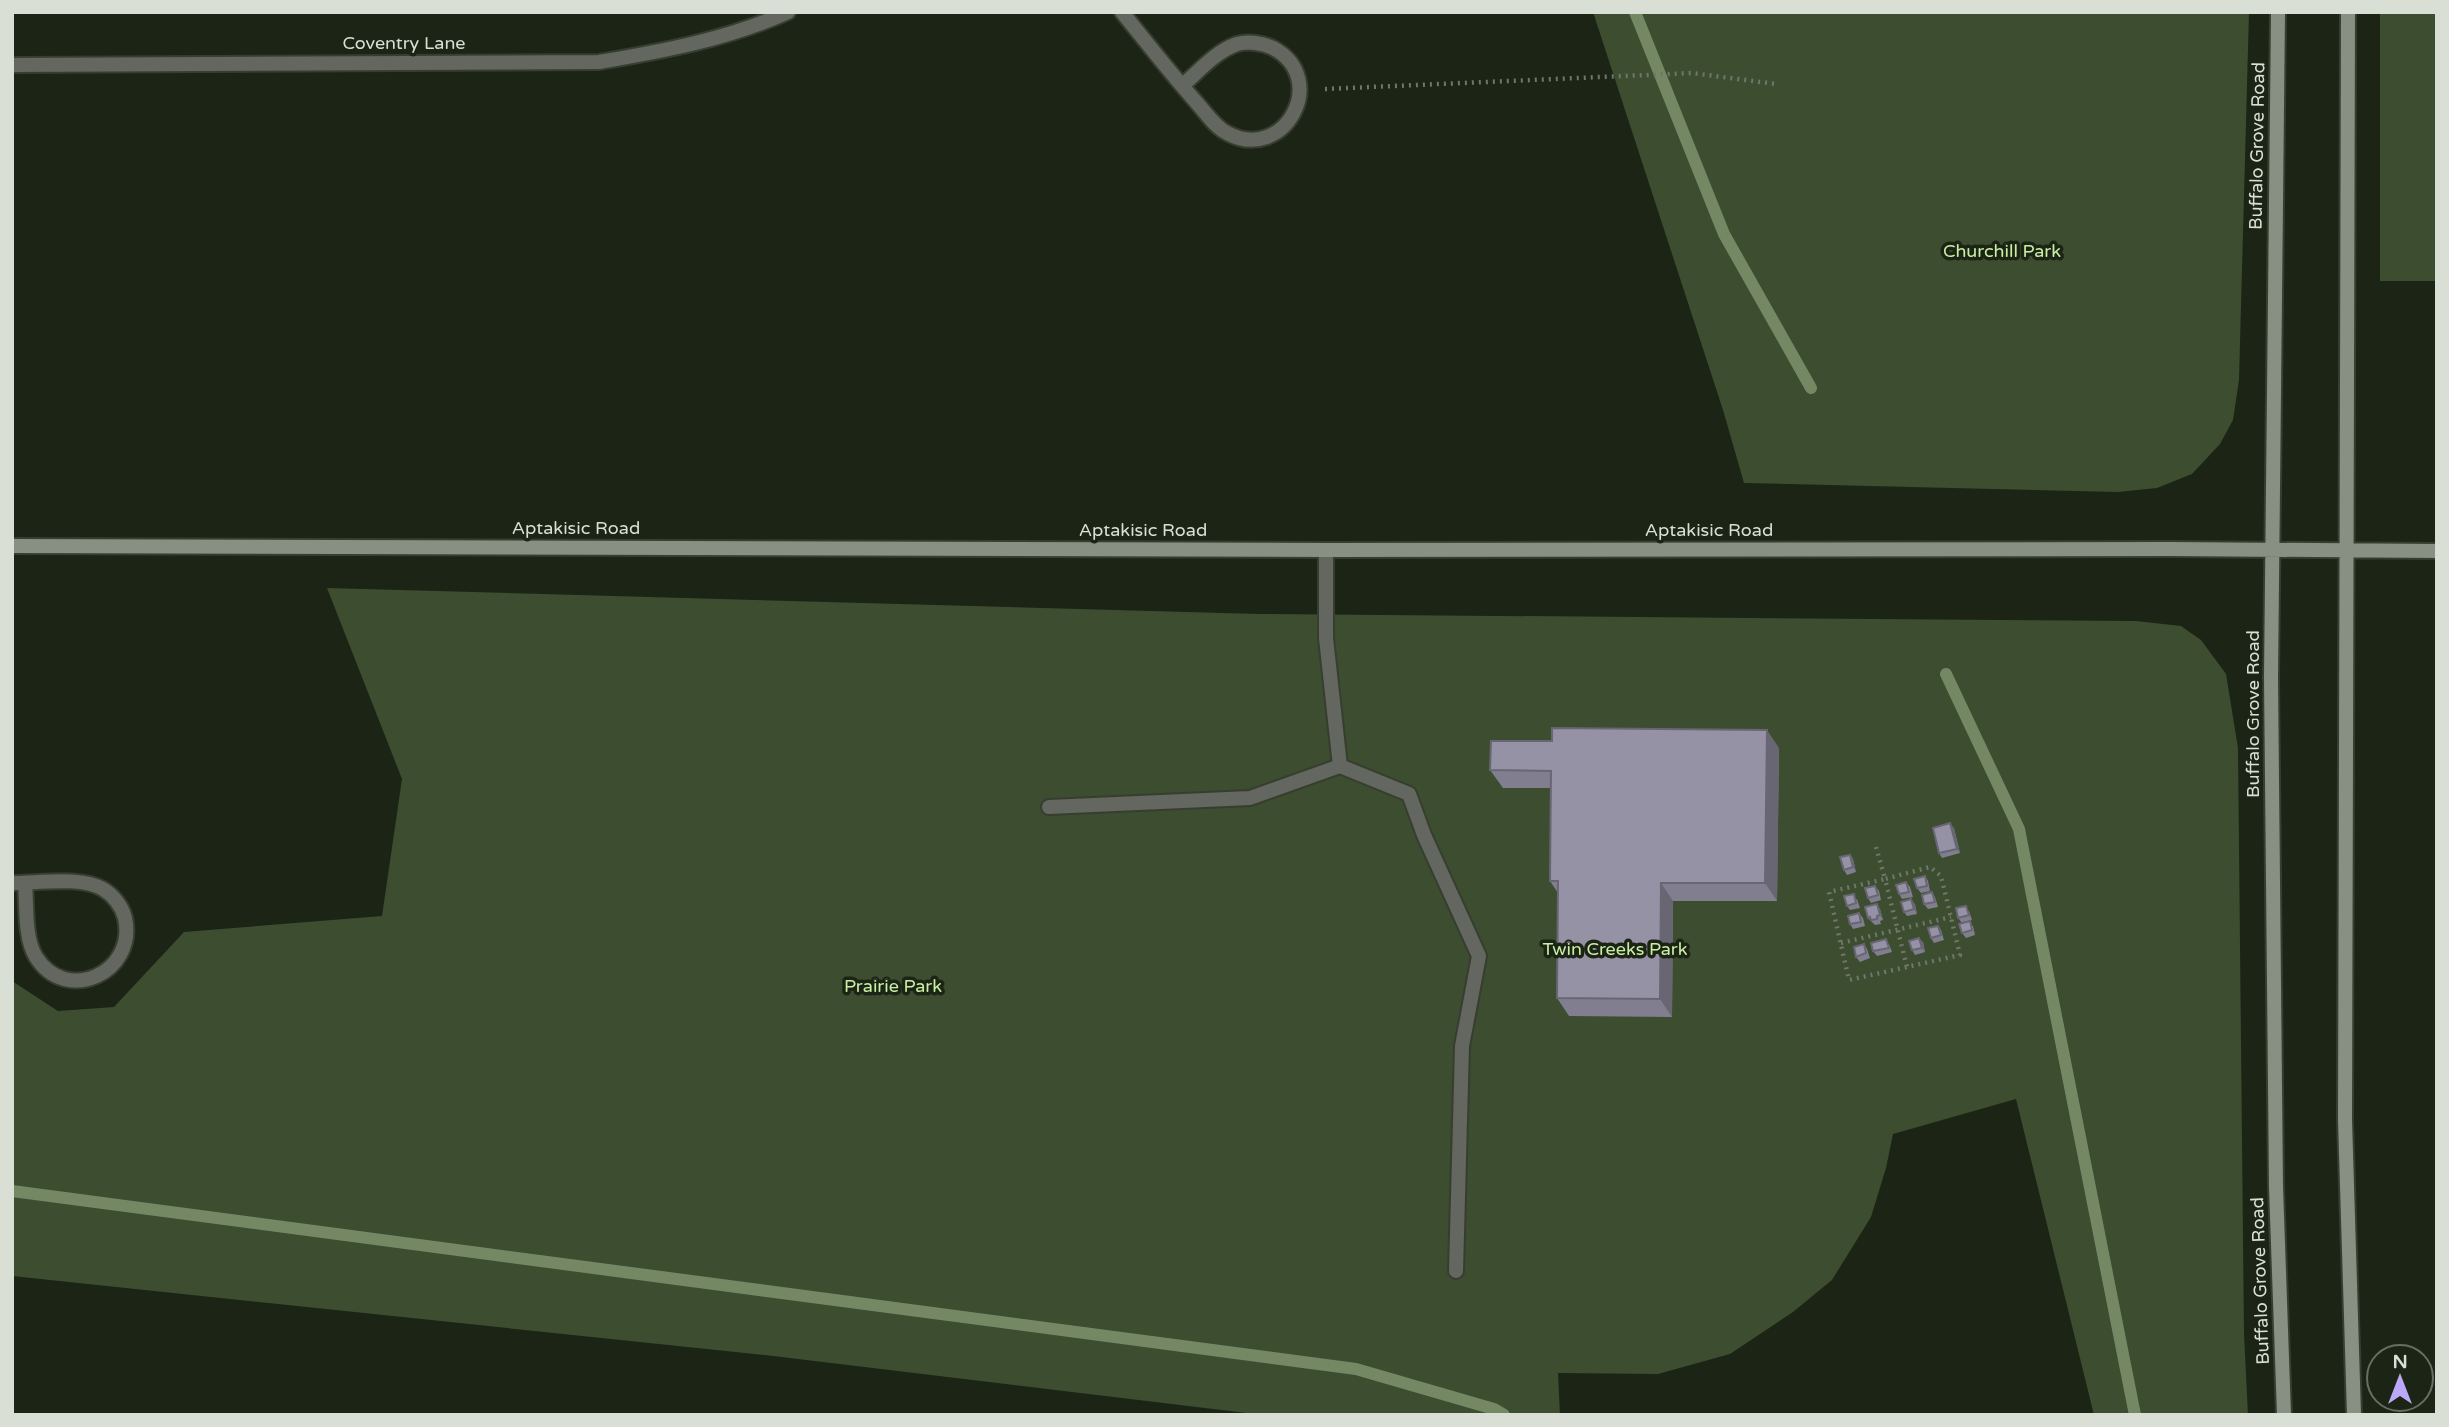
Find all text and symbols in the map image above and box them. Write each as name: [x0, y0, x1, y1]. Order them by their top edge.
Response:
street label: Coventry Lane: [342, 32, 466, 54]
street label: Buffalo Grove Road: [2245, 62, 2269, 230]
park label: Churchill Park: [1943, 240, 2061, 262]
street label: Aptakisic Road: [512, 517, 640, 539]
street label: Aptakisic Road: [1079, 519, 1207, 541]
street label: Aptakisic Road: [1645, 519, 1773, 541]
street label: Buffalo Grove Road: [2242, 630, 2264, 798]
park label: Twin Creeks Park: [1543, 938, 1688, 960]
park label: Prairie Park: [844, 975, 942, 997]
street label: Buffalo Grove Road: [2246, 1197, 2274, 1365]
north arrow: [2365, 1343, 2435, 1413]
text: N: [2392, 1351, 2408, 1373]

